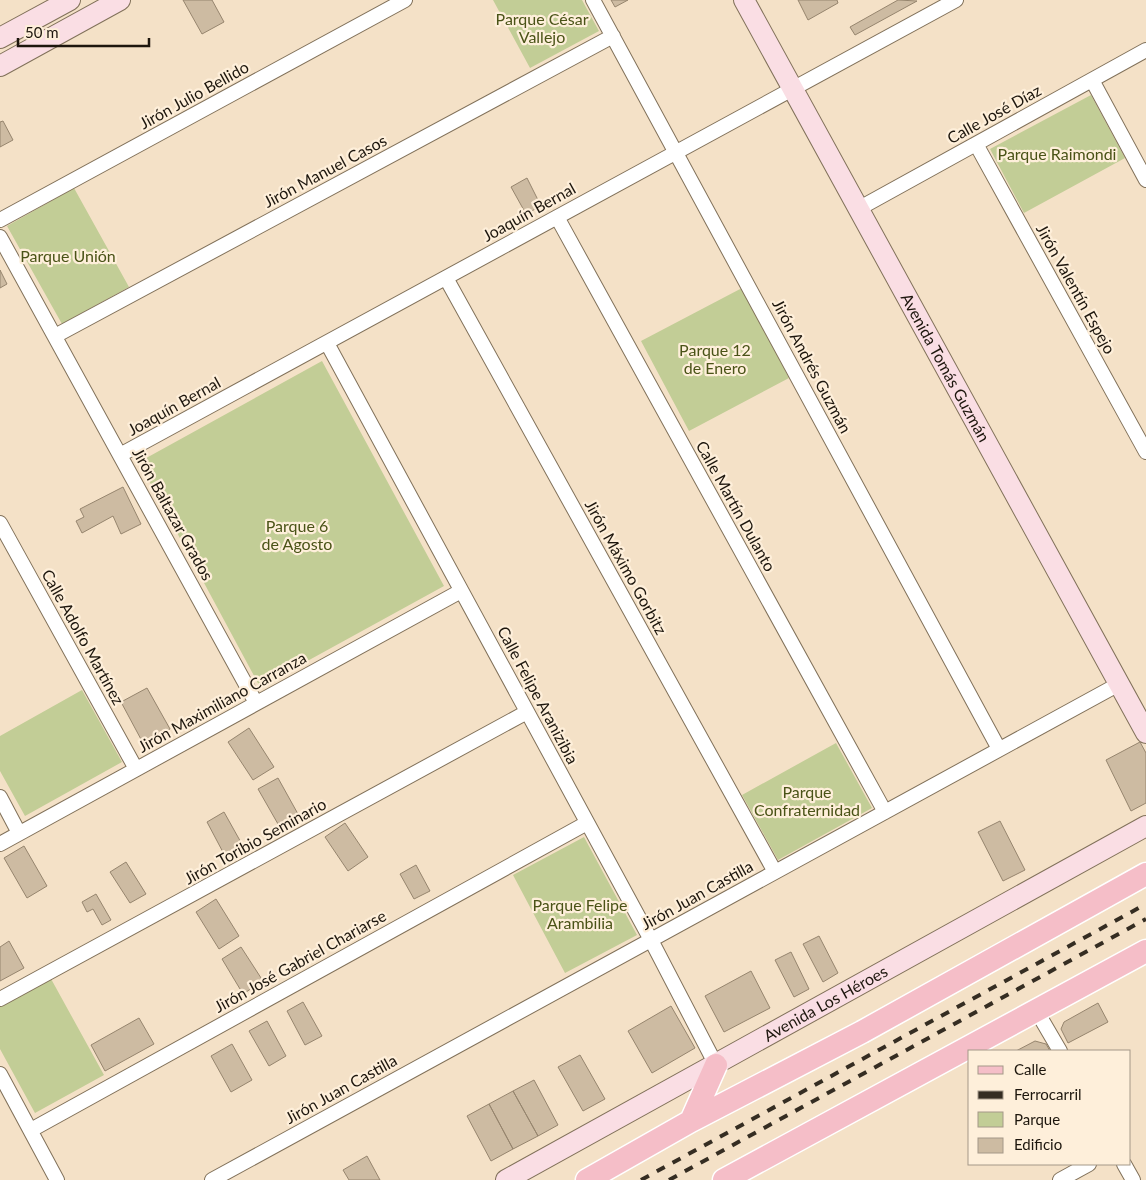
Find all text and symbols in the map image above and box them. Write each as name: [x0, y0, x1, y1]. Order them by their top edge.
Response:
park label: Parque César Vallejo: [496, 9, 589, 46]
scale bar: [18, 15, 149, 47]
text: 50 m: [25, 23, 59, 41]
street label: Jirón Julio Bellido: [136, 57, 252, 132]
street label: Calle José Díaz: [944, 80, 1044, 147]
street label: Jirón Manuel Casos: [260, 130, 389, 211]
park label: Parque Raimondi: [998, 144, 1116, 163]
street label: Joaquín Bernal: [479, 178, 579, 245]
street label: Jirón Valentín Espejo: [1033, 221, 1120, 357]
park label: Parque Unión: [20, 246, 116, 265]
street label: Avenida Tomás Guzmán: [898, 290, 994, 445]
street label: Jirón Andrés Guzmán: [769, 296, 856, 436]
park label: Parque 12 de Enero: [679, 340, 751, 377]
street label: Joaquín Bernal: [124, 372, 224, 439]
street label: Calle Martín Dulanto: [693, 437, 780, 574]
street label: Jirón Baltazar Grados: [129, 444, 218, 583]
street label: Jirón Máximo Gorbitz: [582, 496, 671, 637]
park label: Parque 6 de Agosto: [262, 516, 332, 553]
street label: Calle Adolfo Martínez: [38, 566, 129, 708]
street label: Calle Felipe Aranizibia: [494, 623, 583, 767]
street label: Jirón Maximiliano Carranza: [134, 647, 309, 756]
park label: Parque Confraternidad: [754, 782, 860, 819]
street label: Jirón Toribio Seminario: [180, 794, 329, 888]
street label: Jirón Juan Castilla: [638, 856, 756, 933]
park label: Parque Felipe Arambilia: [532, 895, 628, 932]
street label: Jirón José Gabriel Chariarse: [211, 905, 389, 1016]
street label: Avenida Los Héroes: [760, 961, 890, 1045]
street label: Jirón Juan Castilla: [282, 1050, 400, 1127]
legend: [968, 1050, 1131, 1165]
text: Calle: [1014, 1060, 1047, 1078]
text: Ferrocarril: [1014, 1085, 1082, 1103]
text: Parque: [1014, 1110, 1060, 1128]
text: Edificio: [1014, 1135, 1062, 1153]

